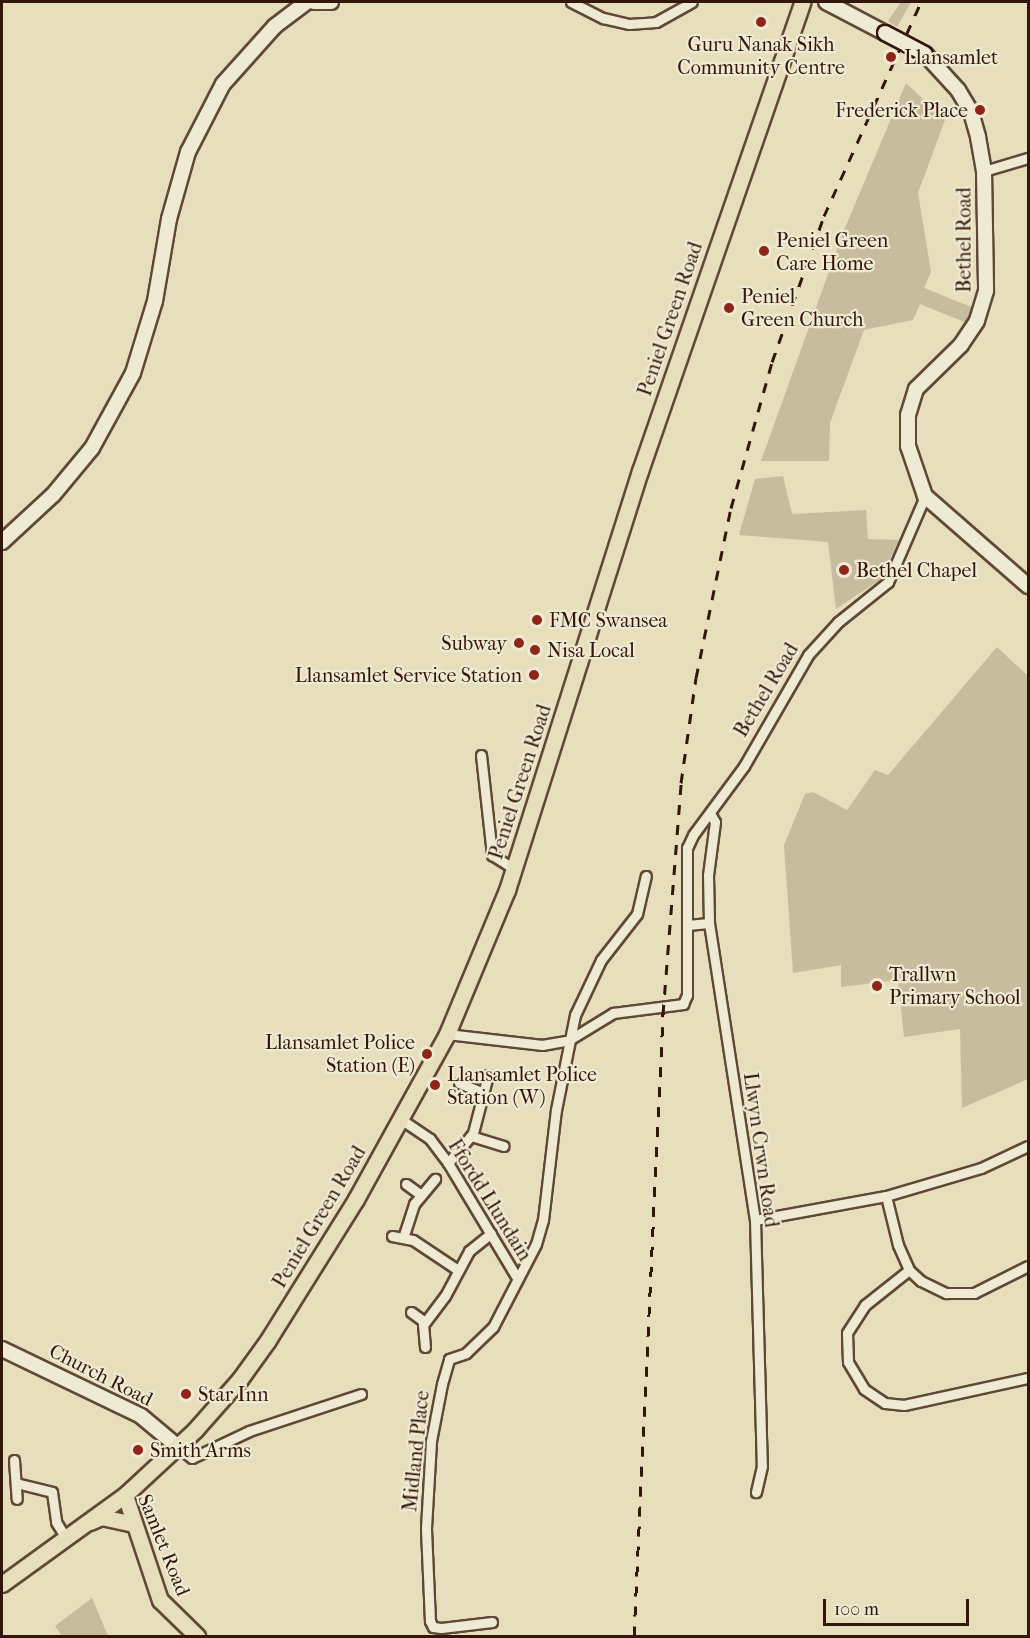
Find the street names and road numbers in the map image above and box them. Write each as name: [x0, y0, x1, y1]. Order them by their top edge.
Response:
street label: Bethel Road: [952, 187, 976, 293]
street label: Peniel Green Road: [632, 239, 708, 399]
street label: Bethel Road: [729, 639, 803, 741]
street label: Peniel Green Road: [484, 702, 556, 862]
street label: Llwyn Crwn Road: [738, 1071, 784, 1229]
street label: Ffordd Llundain: [443, 1135, 537, 1265]
street label: Peniel Green Road: [267, 1142, 371, 1292]
street label: Church Road: [45, 1339, 157, 1411]
street label: Midland Place: [398, 1389, 434, 1513]
street label: Samlet Road: [133, 1491, 195, 1599]

